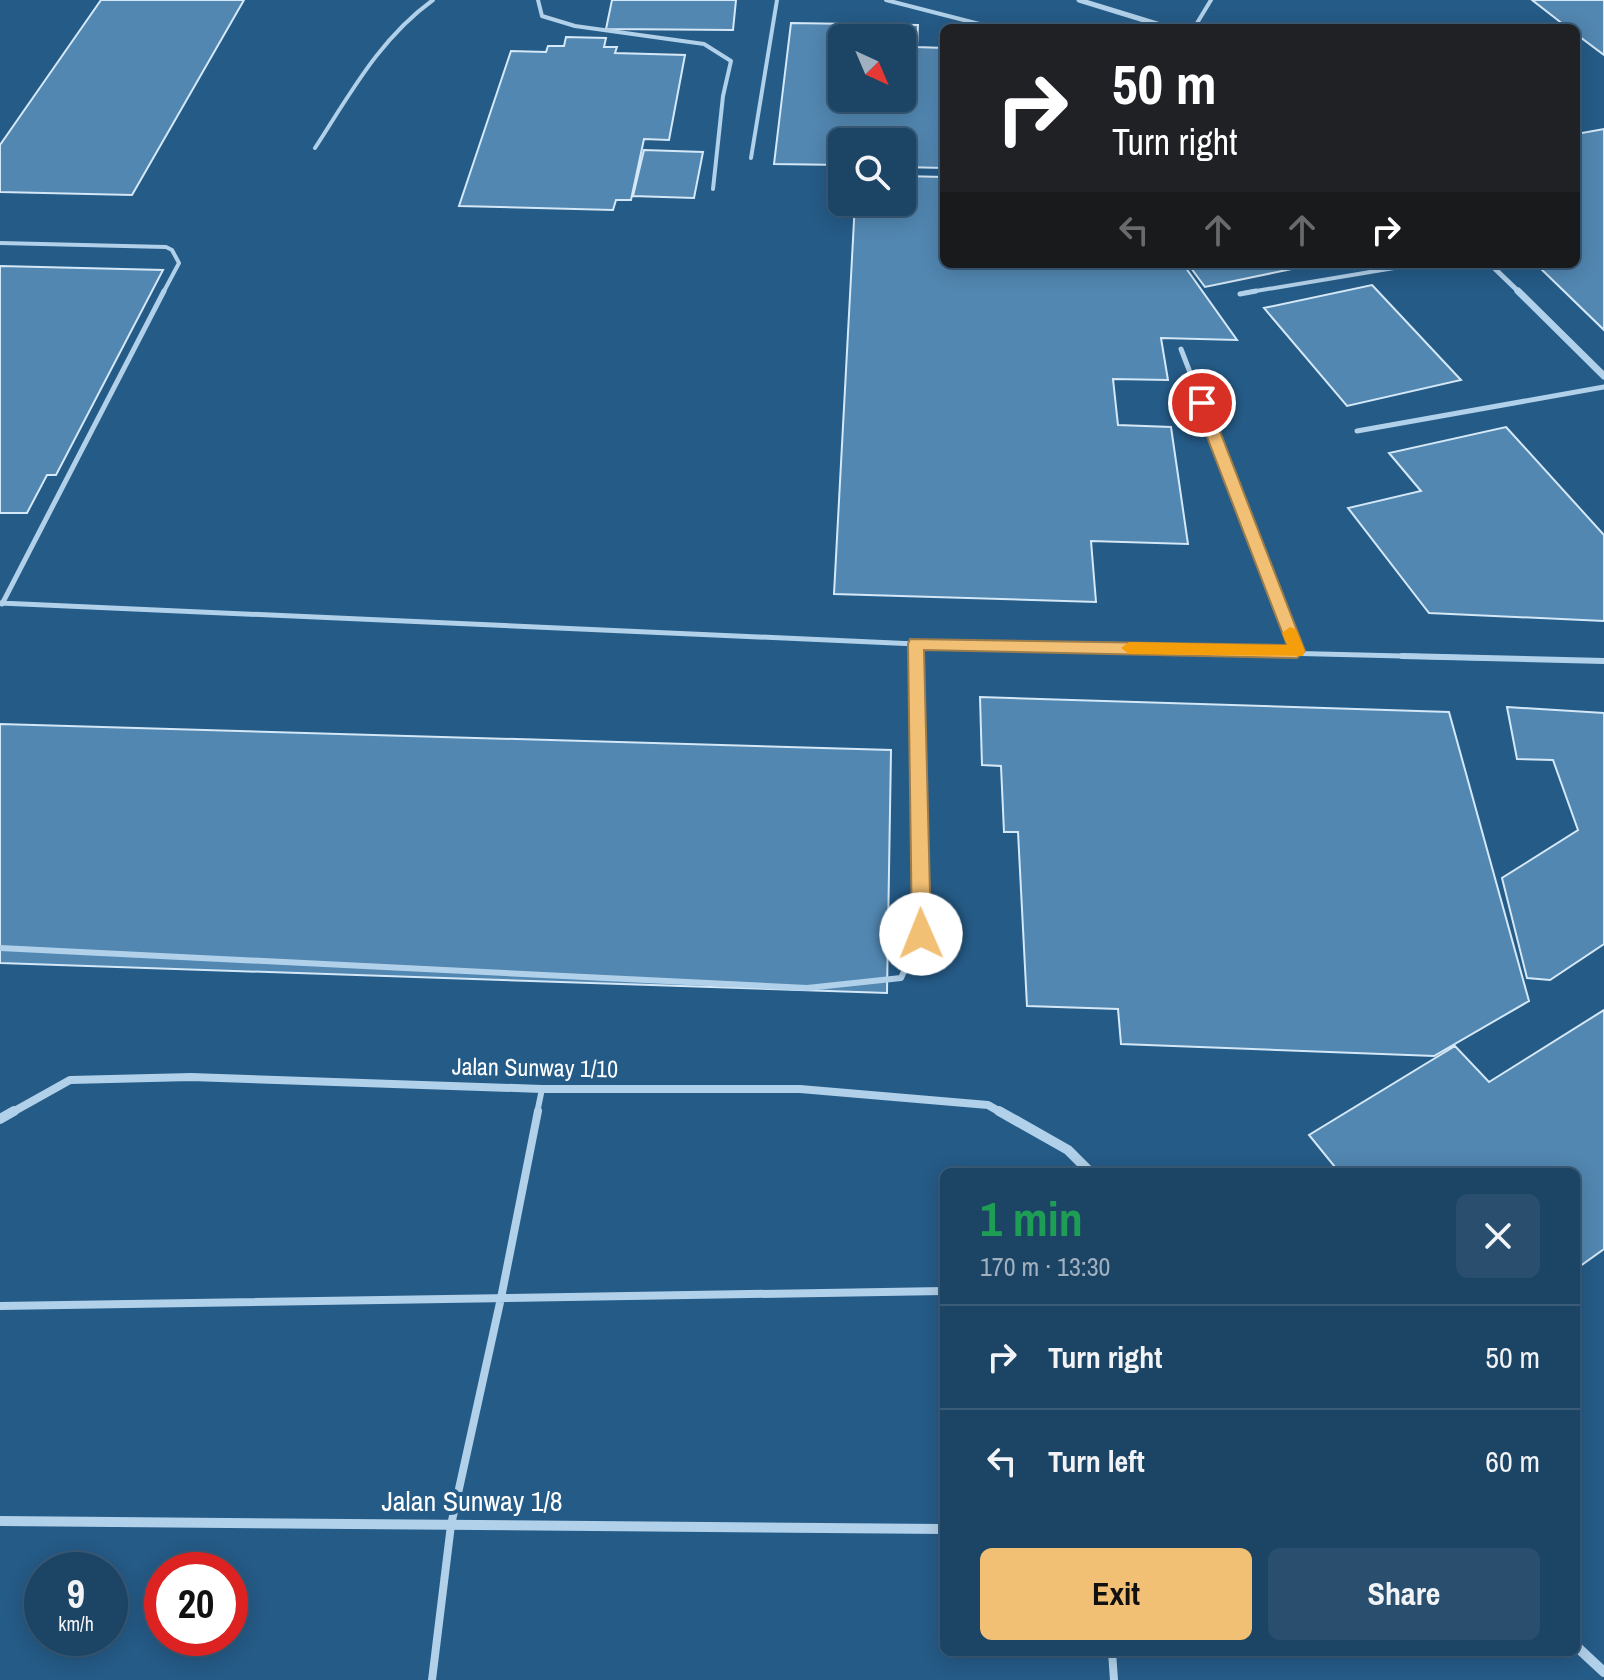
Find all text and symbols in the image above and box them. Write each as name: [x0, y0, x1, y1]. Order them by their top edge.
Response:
north arrow: [828, 24, 916, 112]
map controls: [828, 24, 916, 216]
text: 50 m: [1112, 46, 1217, 121]
icon: right: [980, 56, 1084, 160]
text: Turn right: [1112, 118, 1237, 166]
button: search: [828, 128, 916, 216]
icon: left: [1112, 208, 1156, 252]
icon: ahead: [1196, 208, 1240, 252]
icon: ahead: [1280, 208, 1324, 252]
icon: right: [1364, 208, 1408, 252]
pin: [1168, 369, 1236, 437]
icon: arrive: [1180, 381, 1224, 425]
position arrow: [879, 892, 963, 976]
street label: Jalan Sunway 1/10: [452, 1050, 618, 1084]
text: 1 min: [980, 1186, 1083, 1251]
button: close: [1456, 1194, 1540, 1278]
text: 170 m · 13:30: [980, 1249, 1110, 1284]
icon: right: [980, 1335, 1024, 1379]
text: Turn right: [1048, 1337, 1162, 1377]
text: 50 m: [1485, 1337, 1540, 1377]
icon: left: [980, 1439, 1024, 1483]
text: Turn left: [1048, 1441, 1145, 1481]
text: 60 m: [1485, 1441, 1540, 1481]
street label: Jalan Sunway 1/8: [381, 1482, 563, 1520]
button: Exit: [980, 1548, 1252, 1640]
button: Share: [1268, 1548, 1540, 1640]
speed limit sign: 20: [144, 1552, 248, 1656]
text: 9: [67, 1567, 85, 1620]
text: km/h: [58, 1610, 94, 1637]

